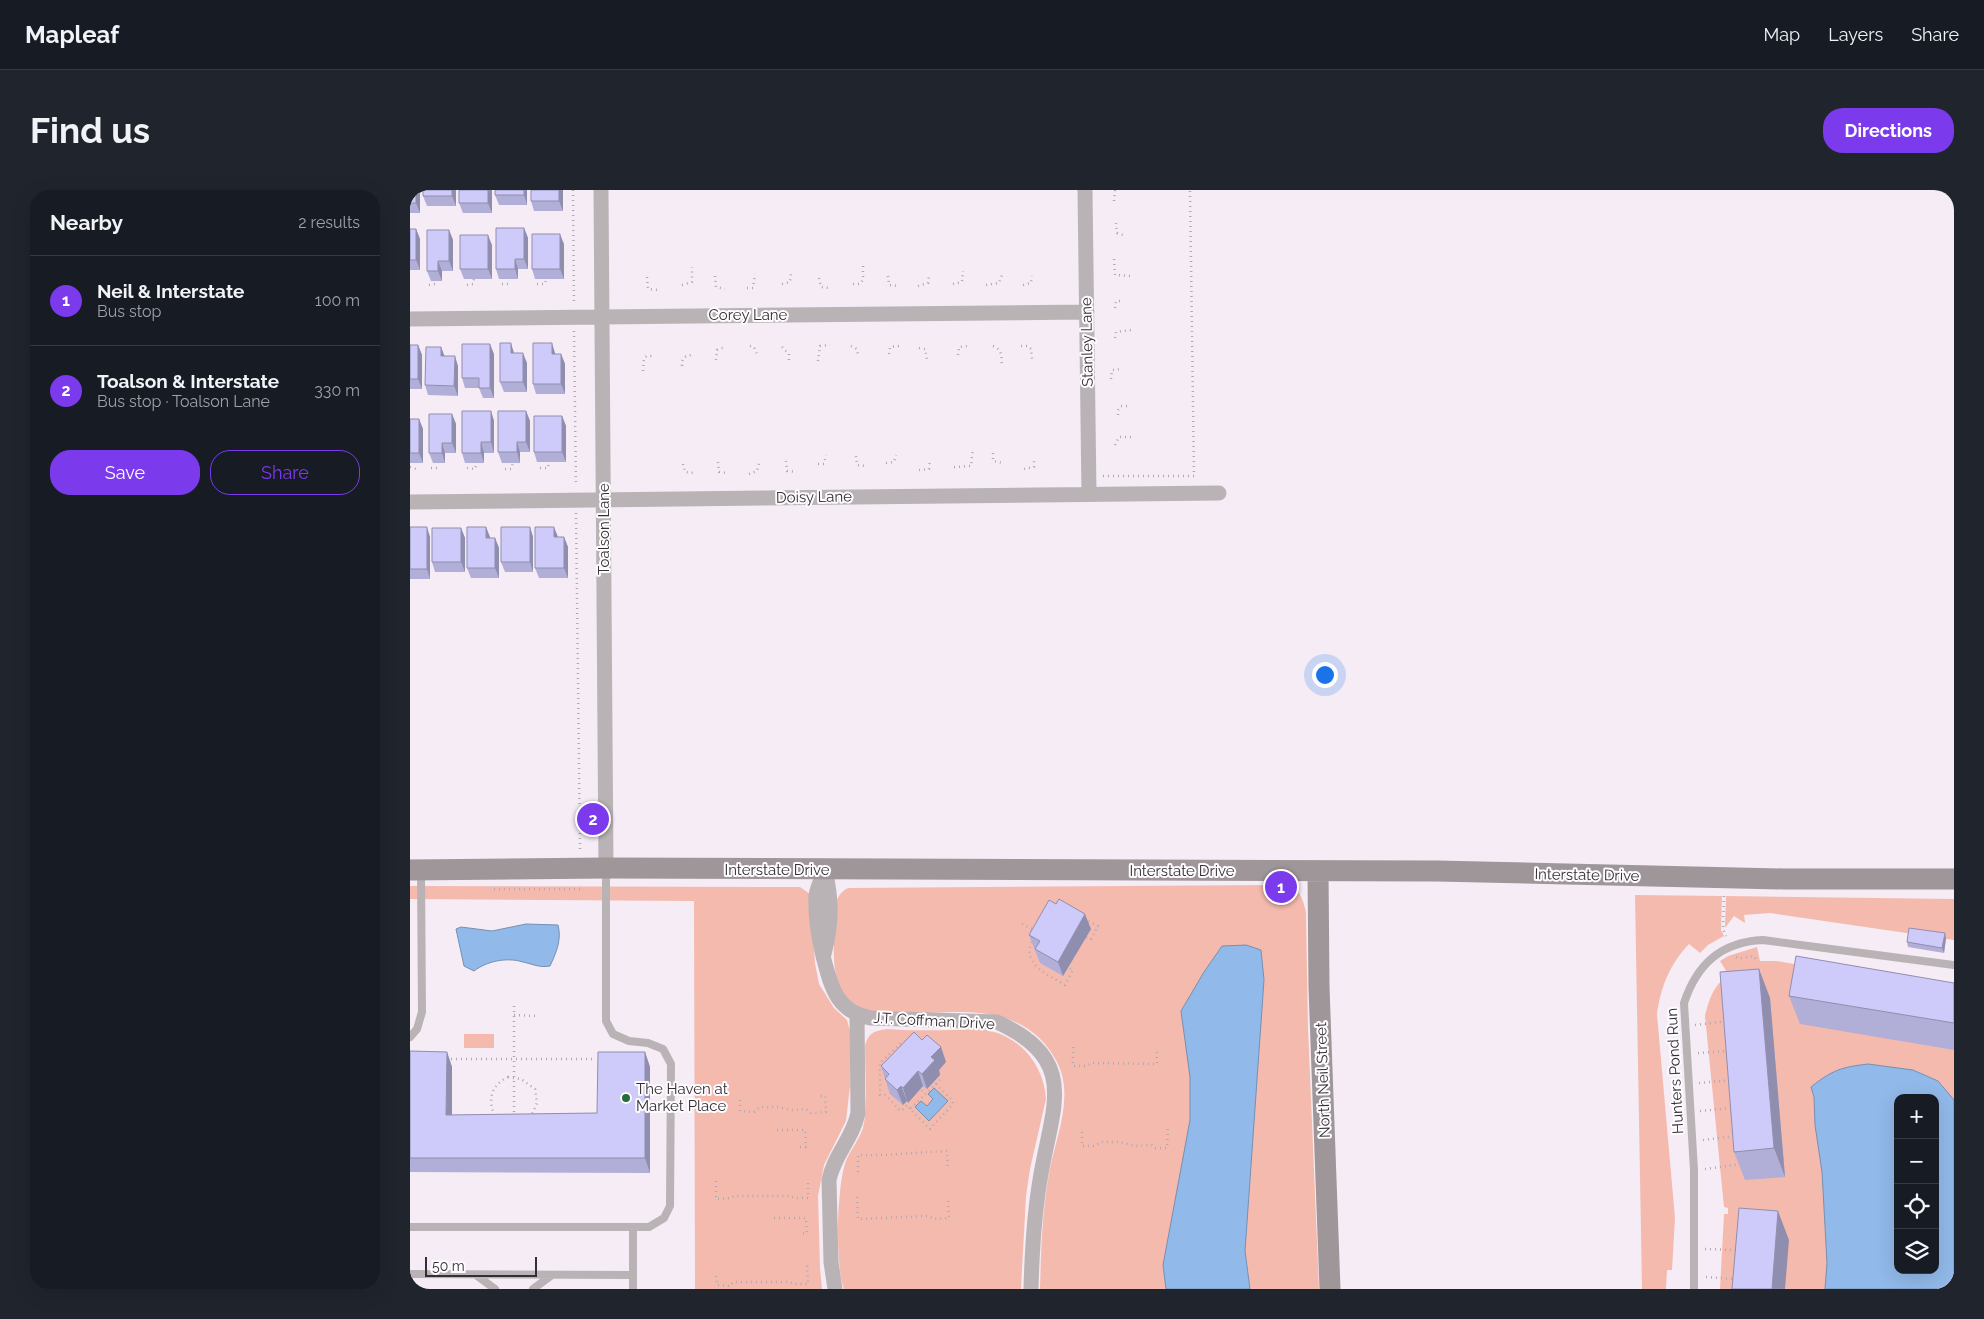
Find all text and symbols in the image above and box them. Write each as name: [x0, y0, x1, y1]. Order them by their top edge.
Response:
text: Mapleaf: [25, 20, 119, 49]
text: Map: [1764, 24, 1800, 45]
text: Layers: [1828, 24, 1883, 45]
text: Share: [1911, 24, 1959, 45]
button: Directions: [1823, 108, 1954, 153]
text: Find us: [30, 110, 150, 151]
text: Nearby: [50, 210, 123, 235]
text: 2 results: [298, 213, 360, 232]
text: Neil & Interstate: [97, 280, 244, 302]
text: 1: [62, 291, 70, 310]
text: 100 m: [315, 291, 360, 310]
street label: Stanley Lane: [1077, 297, 1097, 387]
text: Bus stop: [97, 302, 161, 321]
street label: Corey Lane: [709, 306, 788, 324]
text: Toalson & Interstate: [97, 370, 279, 392]
text: 2: [61, 381, 71, 400]
text: 330 m: [314, 381, 360, 400]
text: Bus stop · Toalson Lane: [97, 392, 270, 411]
button: Save: [50, 450, 200, 495]
button: Share: [210, 450, 360, 495]
street label: Toalson Lane: [595, 483, 613, 575]
street label: Doisy Lane: [776, 487, 852, 507]
your location: [1312, 662, 1338, 688]
pin: 2: [577, 800, 609, 838]
street label: Interstate Drive: [724, 861, 830, 879]
street label: Interstate Drive: [1129, 862, 1235, 880]
street label: Interstate Drive: [1534, 865, 1640, 885]
pin: 1: [1265, 868, 1297, 906]
street label: Hunters Pond Run: [1663, 1008, 1687, 1134]
street label: J.T. Coffman Drive: [873, 1009, 995, 1033]
street label: North Neil Street: [1312, 1022, 1334, 1138]
place label: The Haven at Market Place: [636, 1080, 728, 1115]
marker: The Haven at Market Place: [620, 1092, 632, 1104]
map controls: [1894, 1094, 1939, 1274]
button: +: [1894, 1094, 1939, 1139]
button: −: [1894, 1139, 1939, 1184]
button: locate: [1894, 1184, 1939, 1229]
button: layers: [1894, 1229, 1939, 1274]
scale bar: [425, 1254, 538, 1277]
text: 50 m: [432, 1258, 465, 1274]

